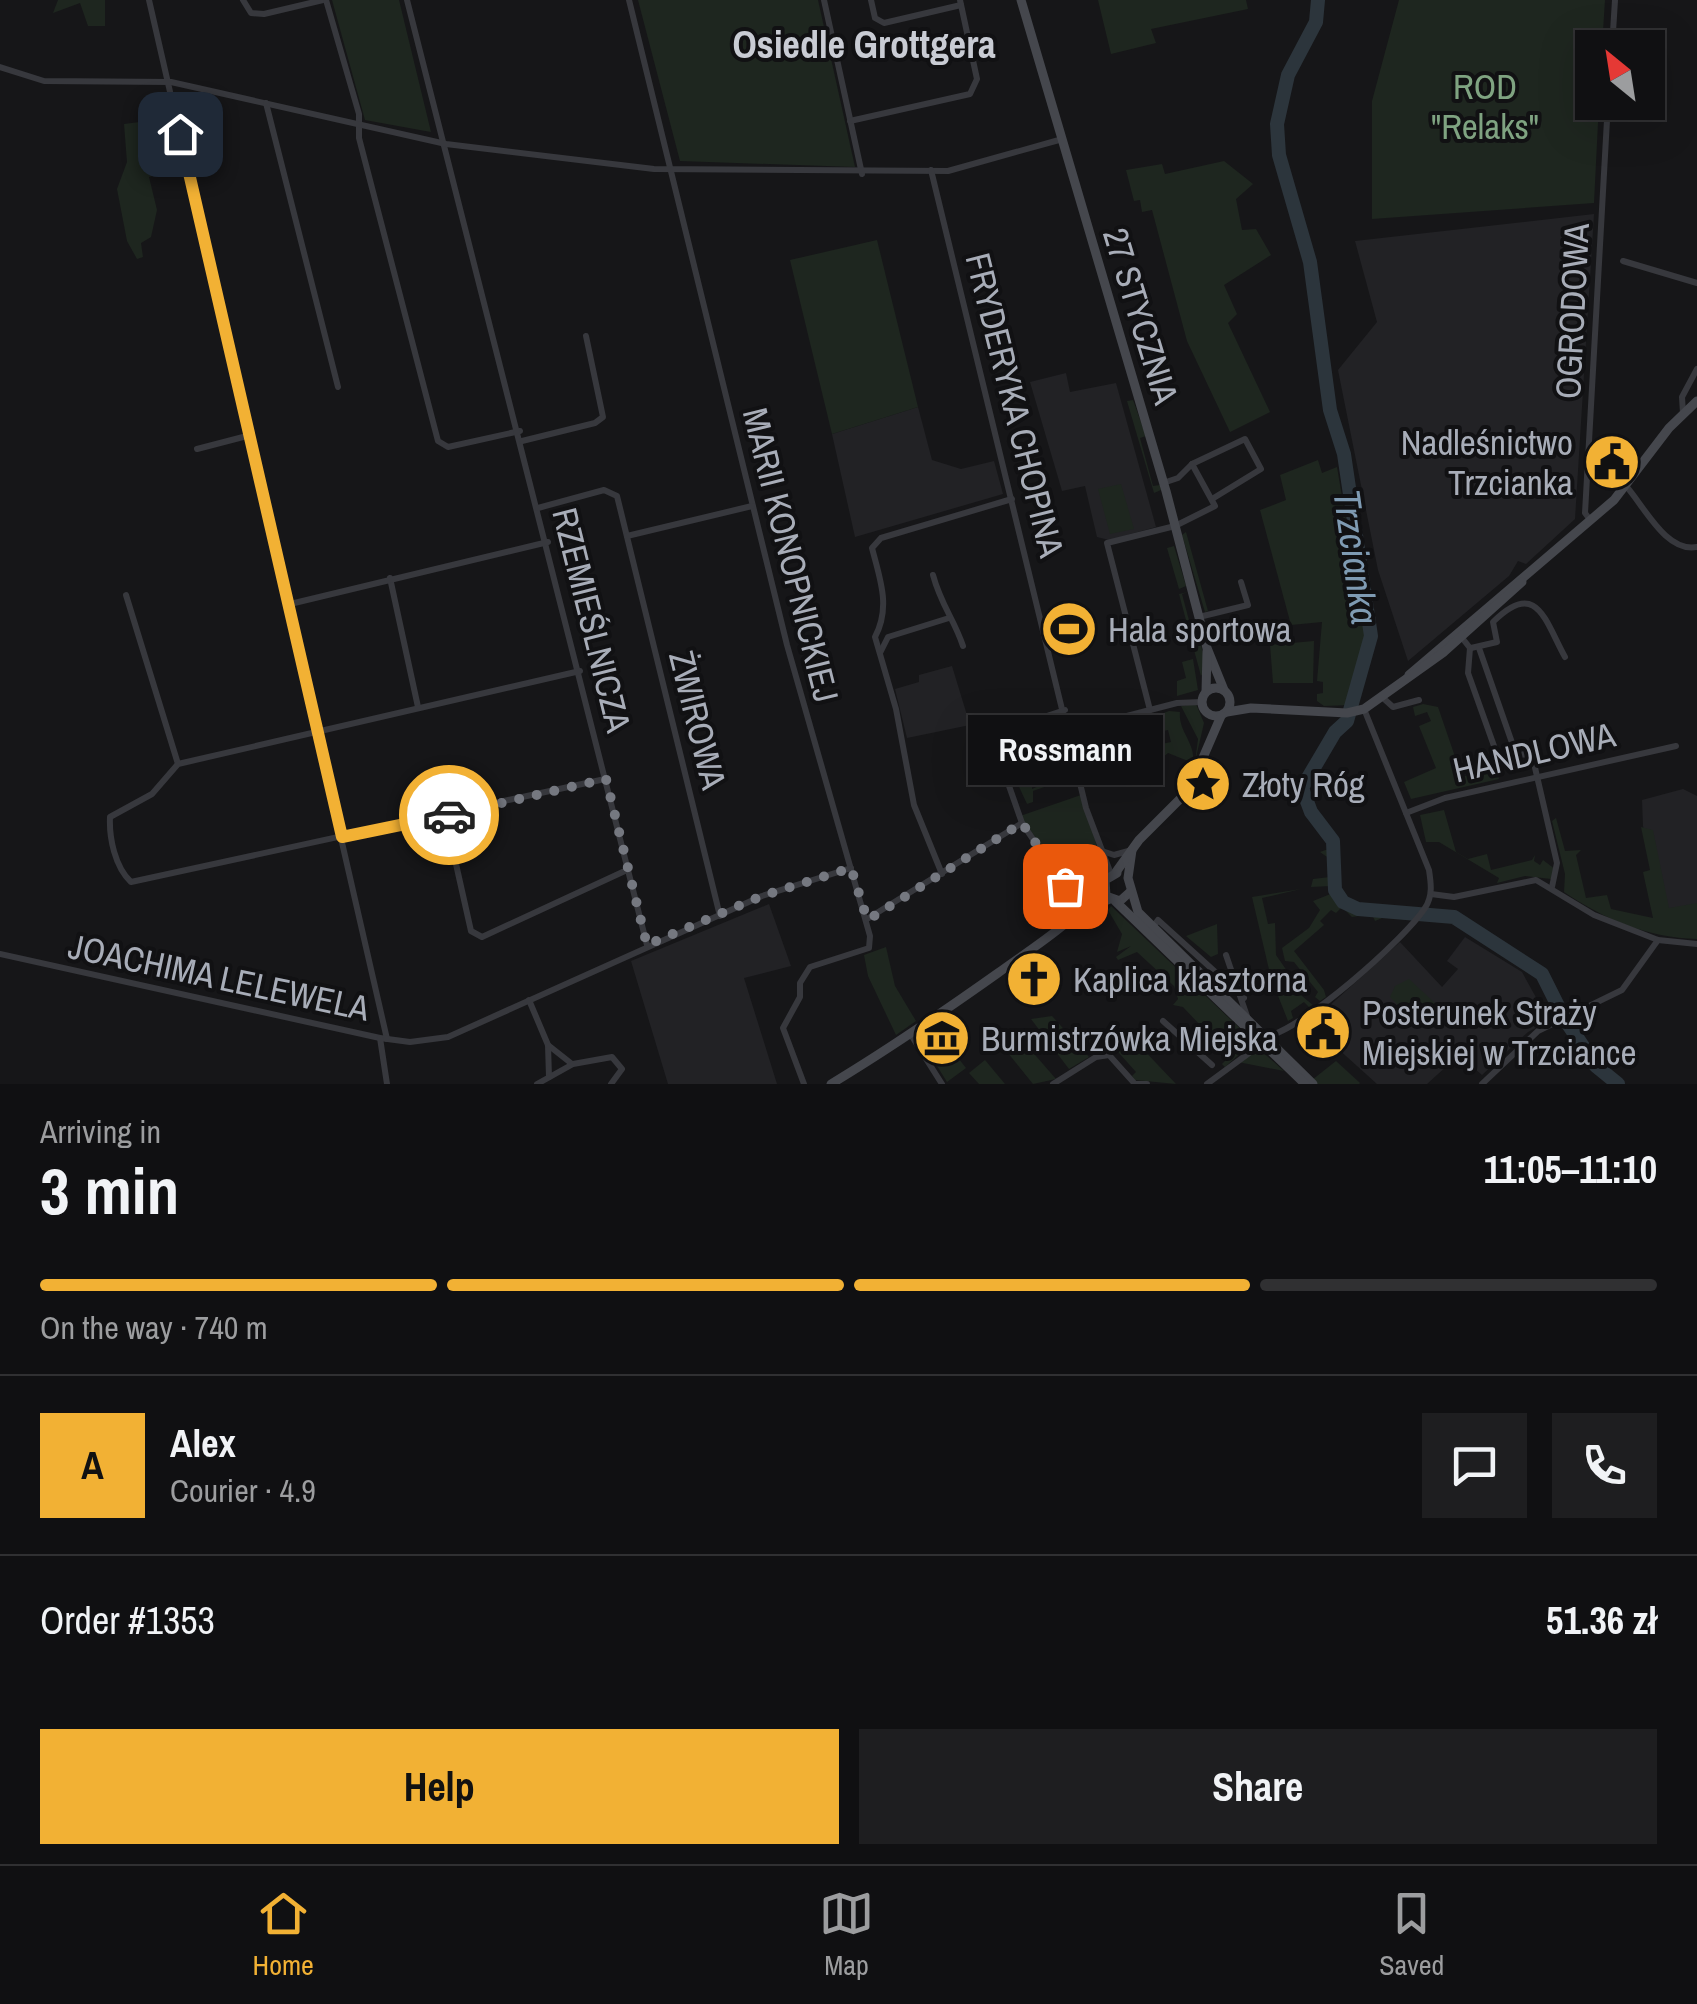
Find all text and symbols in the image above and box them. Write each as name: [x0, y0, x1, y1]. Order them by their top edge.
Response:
district label: Osiedle Grottgera: [732, 19, 996, 70]
north arrow: [1575, 30, 1665, 120]
map controls: [1575, 30, 1665, 120]
park label: ROD "Relaks": [1431, 63, 1539, 150]
pin: [138, 92, 223, 177]
icon: home: [153, 107, 208, 162]
street label: OGRODOWA: [1544, 221, 1600, 400]
street label: 27 STYCZNIA: [1092, 222, 1190, 411]
street label: FRYDERYKA CHOPINA: [955, 248, 1076, 563]
street label: MARII KONOPNICKIEJ: [732, 403, 850, 707]
place label: Nadleśnictwo Trzcianka: [1401, 419, 1573, 506]
public building icon: Nadleśnictwo Trzcianka: [1582, 432, 1642, 492]
water label: Trzcianka: [1321, 486, 1391, 628]
street label: RZEMIEŚLNICZA: [541, 503, 643, 738]
sports icon: Hala sportowa: [1039, 599, 1099, 659]
place label: Hala sportowa: [1108, 606, 1291, 653]
street label: ŻWIROWA: [658, 646, 738, 795]
street label: HANDLOWA: [1448, 710, 1620, 793]
callout: Rossmann: [968, 716, 1162, 786]
text: Rossmann: [998, 728, 1133, 771]
place icon: Złoty Róg: [1173, 754, 1233, 814]
place label: Złoty Róg: [1242, 761, 1365, 808]
courier: [399, 765, 499, 865]
icon: car: [422, 788, 477, 843]
pin: [1023, 844, 1108, 929]
icon: bag: [1038, 859, 1093, 914]
street label: JOACHIMA LELEWELA: [64, 922, 374, 1032]
church icon: Kaplica klasztorna: [1004, 949, 1064, 1009]
place label: Kaplica klasztorna: [1073, 956, 1308, 1003]
place label: Posterunek Straży Miejskiej w Trzciance: [1362, 989, 1636, 1076]
public building icon: Posterunek Straży Miejskiej w Trzciance: [1293, 1002, 1353, 1062]
museum icon: Burmistrzówka Miejska: [912, 1008, 972, 1068]
place label: Burmistrzówka Miejska: [981, 1015, 1278, 1062]
text: Arriving in: [40, 1110, 161, 1153]
text: 11:05–11:10: [1484, 1144, 1657, 1195]
text: 3 min: [40, 1147, 179, 1234]
text: On the way · 740 m: [40, 1306, 268, 1349]
button: chat: [1422, 1413, 1527, 1518]
button: phone: [1552, 1413, 1657, 1518]
text: Alex: [170, 1418, 236, 1469]
text: A: [81, 1440, 104, 1491]
text: Courier · 4.9: [170, 1469, 316, 1512]
text: Order #1353: [40, 1595, 215, 1646]
text: 51.36 zł: [1546, 1595, 1657, 1646]
button: Help: [40, 1729, 839, 1844]
button: Share: [859, 1729, 1657, 1844]
tab: Home: [253, 1886, 314, 1984]
tab: Map: [819, 1886, 874, 1984]
tab: Saved: [1379, 1886, 1444, 1984]

